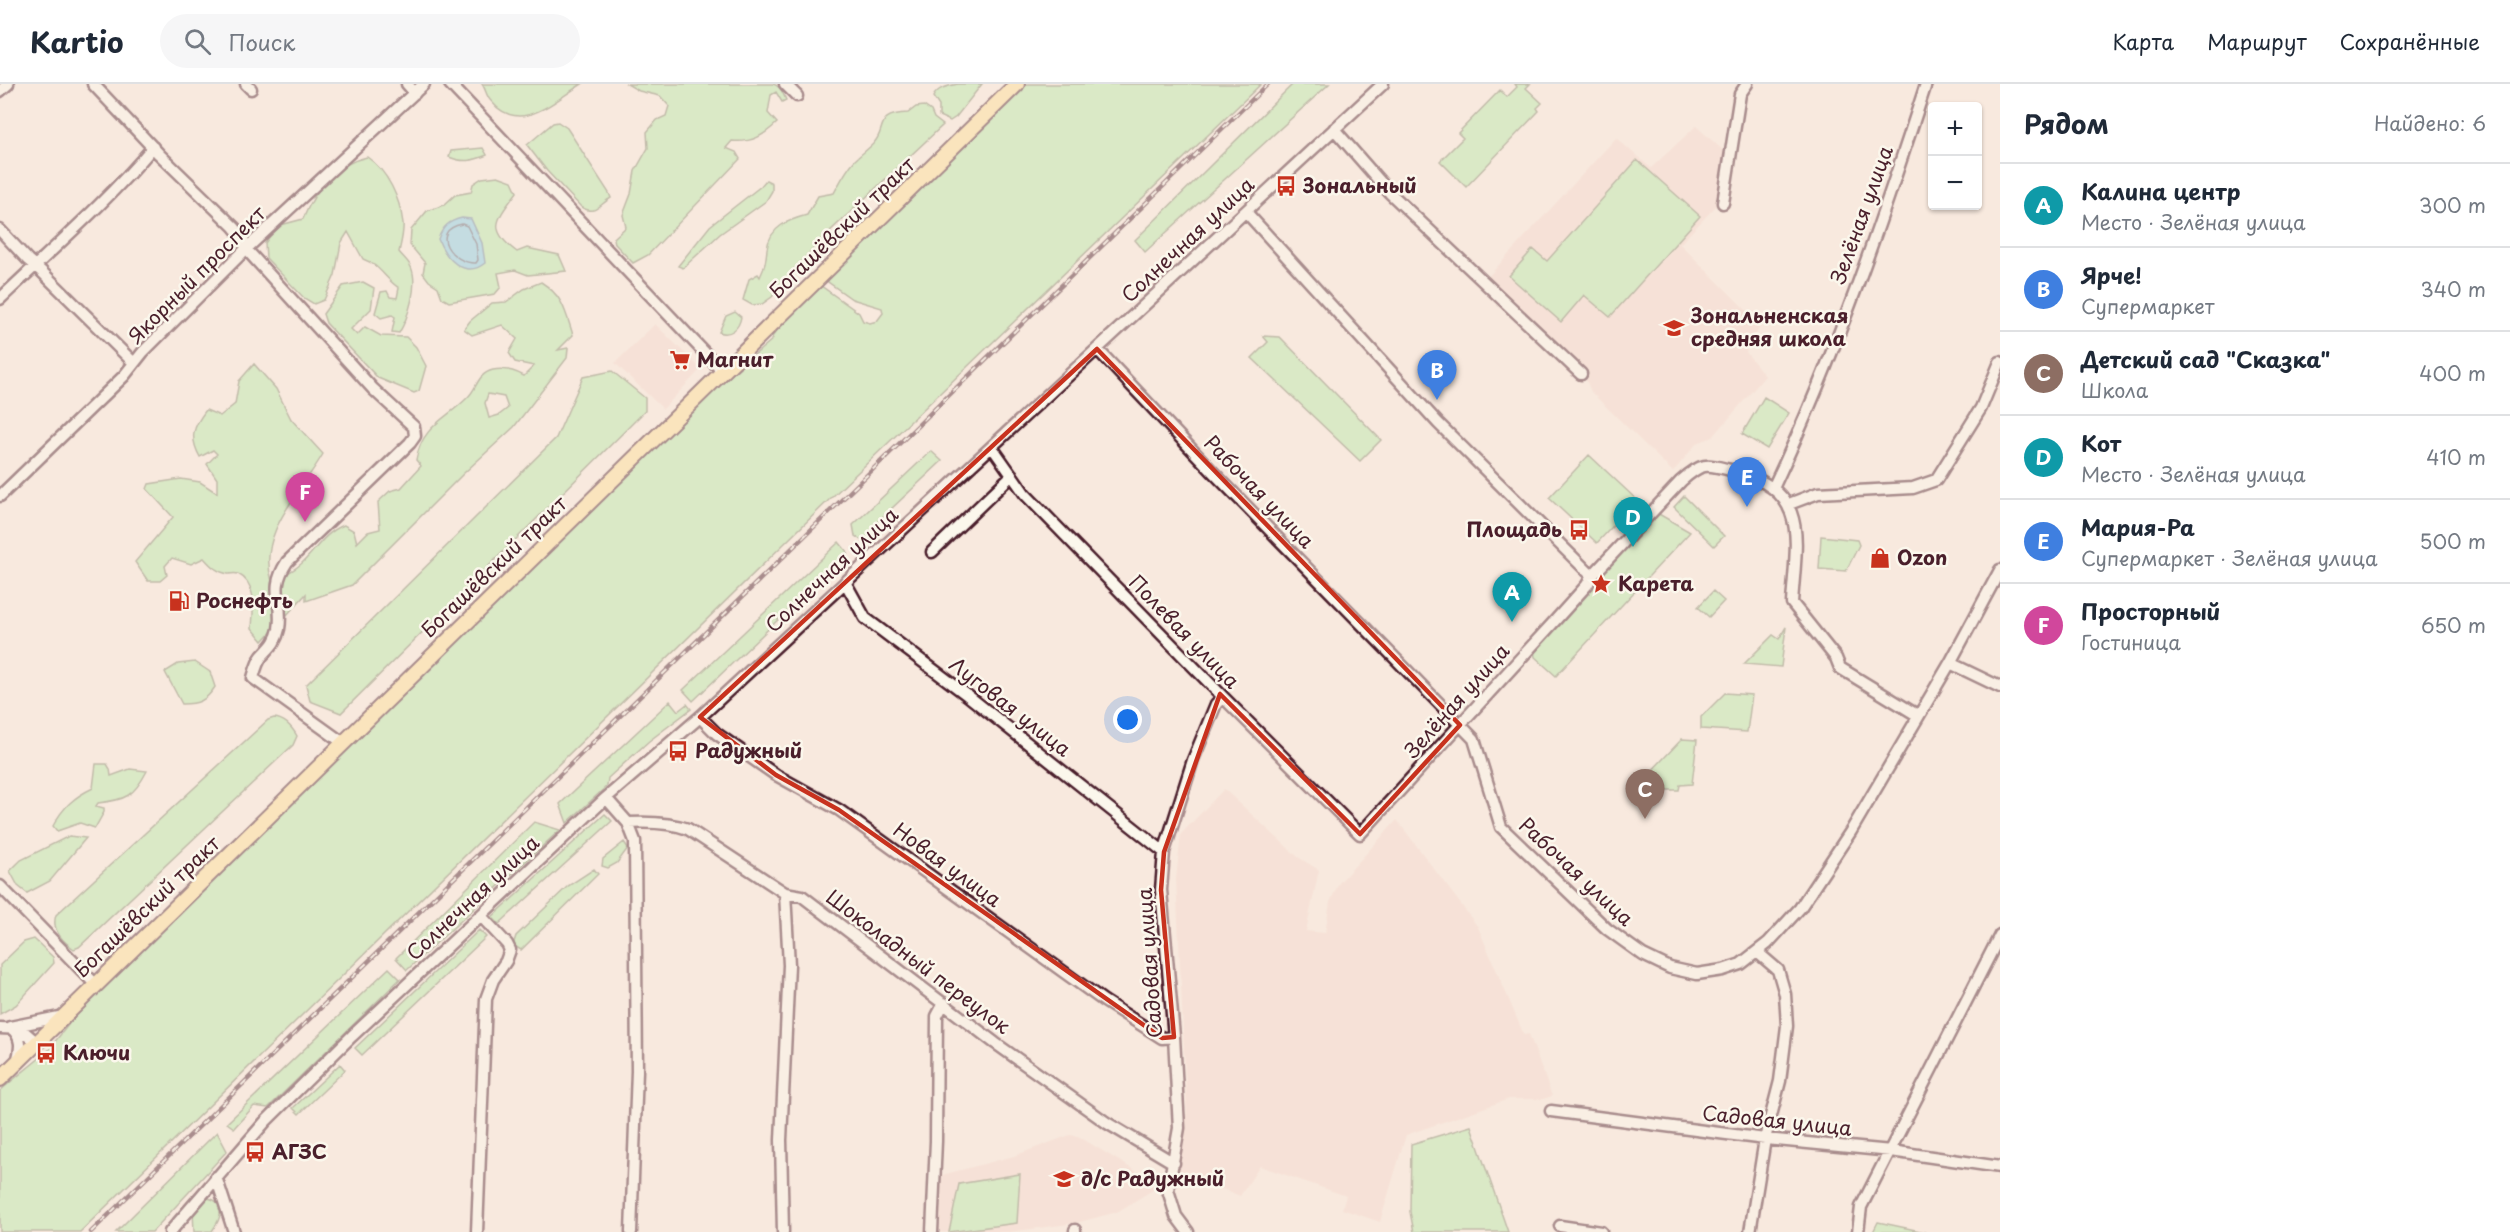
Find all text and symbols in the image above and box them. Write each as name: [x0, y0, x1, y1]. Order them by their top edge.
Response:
search box: [160, 14, 580, 68]
text: Kartio: [30, 20, 124, 63]
icon: search: [181, 25, 214, 58]
text: Поиск: [229, 25, 295, 58]
text: Карта: [2113, 25, 2174, 57]
text: Маршрут: [2207, 25, 2307, 57]
text: Сохранённые: [2340, 25, 2480, 57]
map controls: [1928, 102, 1982, 210]
button: +: [1928, 102, 1982, 156]
text: Рядом: [2024, 104, 2109, 143]
text: Найдено: 6: [2374, 108, 2486, 138]
street label: Зелёная улица: [1822, 141, 1900, 288]
street label: Богашёвский тракт: [762, 149, 921, 305]
button: −: [1928, 156, 1982, 210]
street label: Солнечная улица: [1114, 169, 1261, 309]
place label: Зональный: [1302, 170, 1417, 200]
bus stop icon: Зональный: [1274, 174, 1298, 198]
text: Калина центр: [2081, 174, 2240, 207]
text: A: [2036, 190, 2051, 220]
text: 300 m: [2419, 190, 2486, 220]
street label: Якорный проспект: [121, 198, 272, 350]
text: Место · Зелёная улица: [2081, 207, 2306, 237]
text: Ярче!: [2081, 258, 2142, 291]
text: B: [2037, 274, 2050, 304]
text: 340 m: [2421, 274, 2486, 304]
text: Супермаркет: [2081, 291, 2214, 321]
place label: Зональненская средняя школа: [1690, 300, 1849, 353]
school or university icon: Зональненская средняя школа: [1662, 316, 1686, 340]
text: Детский сад "Сказка": [2081, 342, 2330, 375]
place label: Магнит: [697, 344, 774, 374]
supermarket icon: Магнит: [668, 348, 692, 372]
pin: B: [1418, 350, 1456, 400]
text: C: [2036, 358, 2051, 388]
text: 400 m: [2419, 358, 2486, 388]
text: Школа: [2081, 375, 2148, 405]
text: Кот: [2081, 426, 2121, 459]
street label: Рабочая улица: [1198, 428, 1322, 555]
text: D: [2036, 442, 2051, 472]
text: 410 m: [2426, 442, 2486, 472]
pin: E: [1728, 458, 1766, 507]
text: Место · Зелёная улица: [2081, 459, 2306, 489]
pin: F: [286, 472, 324, 522]
street label: Богашёвский тракт: [414, 488, 573, 644]
pin: D: [1614, 498, 1652, 547]
street label: Солнечная улица: [758, 499, 905, 639]
text: Мария-Ра: [2081, 510, 2195, 543]
place label: Площадь: [1466, 514, 1562, 544]
bus stop icon: Площадь: [1567, 518, 1591, 542]
text: E: [2037, 526, 2050, 556]
text: 500 m: [2419, 526, 2486, 556]
place label: Ozon: [1897, 542, 1947, 572]
text: Супермаркет · Зелёная улица: [2081, 543, 2378, 573]
shop icon: Ozon: [1868, 546, 1892, 570]
street label: Полевая улица: [1123, 568, 1247, 695]
place label: Карета: [1618, 568, 1694, 598]
pin: A: [1492, 572, 1532, 622]
place icon: Карета: [1589, 572, 1613, 596]
place label: Роснефть: [196, 585, 293, 615]
fuel station icon: Роснефть: [167, 589, 191, 613]
text: Просторный: [2081, 594, 2220, 627]
text: F: [2038, 610, 2049, 640]
text: 650 m: [2421, 610, 2486, 640]
text: Гостиница: [2081, 627, 2181, 657]
street label: Зелёная улица: [1397, 636, 1516, 764]
street label: Луговая улица: [943, 649, 1078, 764]
your location: [1113, 705, 1142, 734]
place label: Радужный: [695, 735, 802, 765]
bus stop icon: Радужный: [666, 739, 690, 763]
pin: C: [1626, 770, 1664, 819]
street label: Рабочая улица: [1513, 810, 1641, 933]
street label: Новая улица: [887, 815, 1008, 914]
street label: Солнечная улица: [399, 827, 546, 967]
street label: Богашёвский тракт: [67, 828, 226, 984]
street label: Шоколадный переулок: [820, 882, 1017, 1041]
street label: Садовая улица: [1129, 887, 1169, 1039]
place label: Ключи: [63, 1037, 130, 1067]
bus stop icon: Ключи: [34, 1041, 58, 1065]
street label: Садовая улица: [1701, 1097, 1854, 1143]
place label: АГЗС: [272, 1136, 327, 1166]
bus stop icon: АГЗС: [243, 1140, 267, 1164]
place label: д/с Радужный: [1081, 1163, 1225, 1193]
school or university icon: д/с Радужный: [1052, 1167, 1076, 1191]

